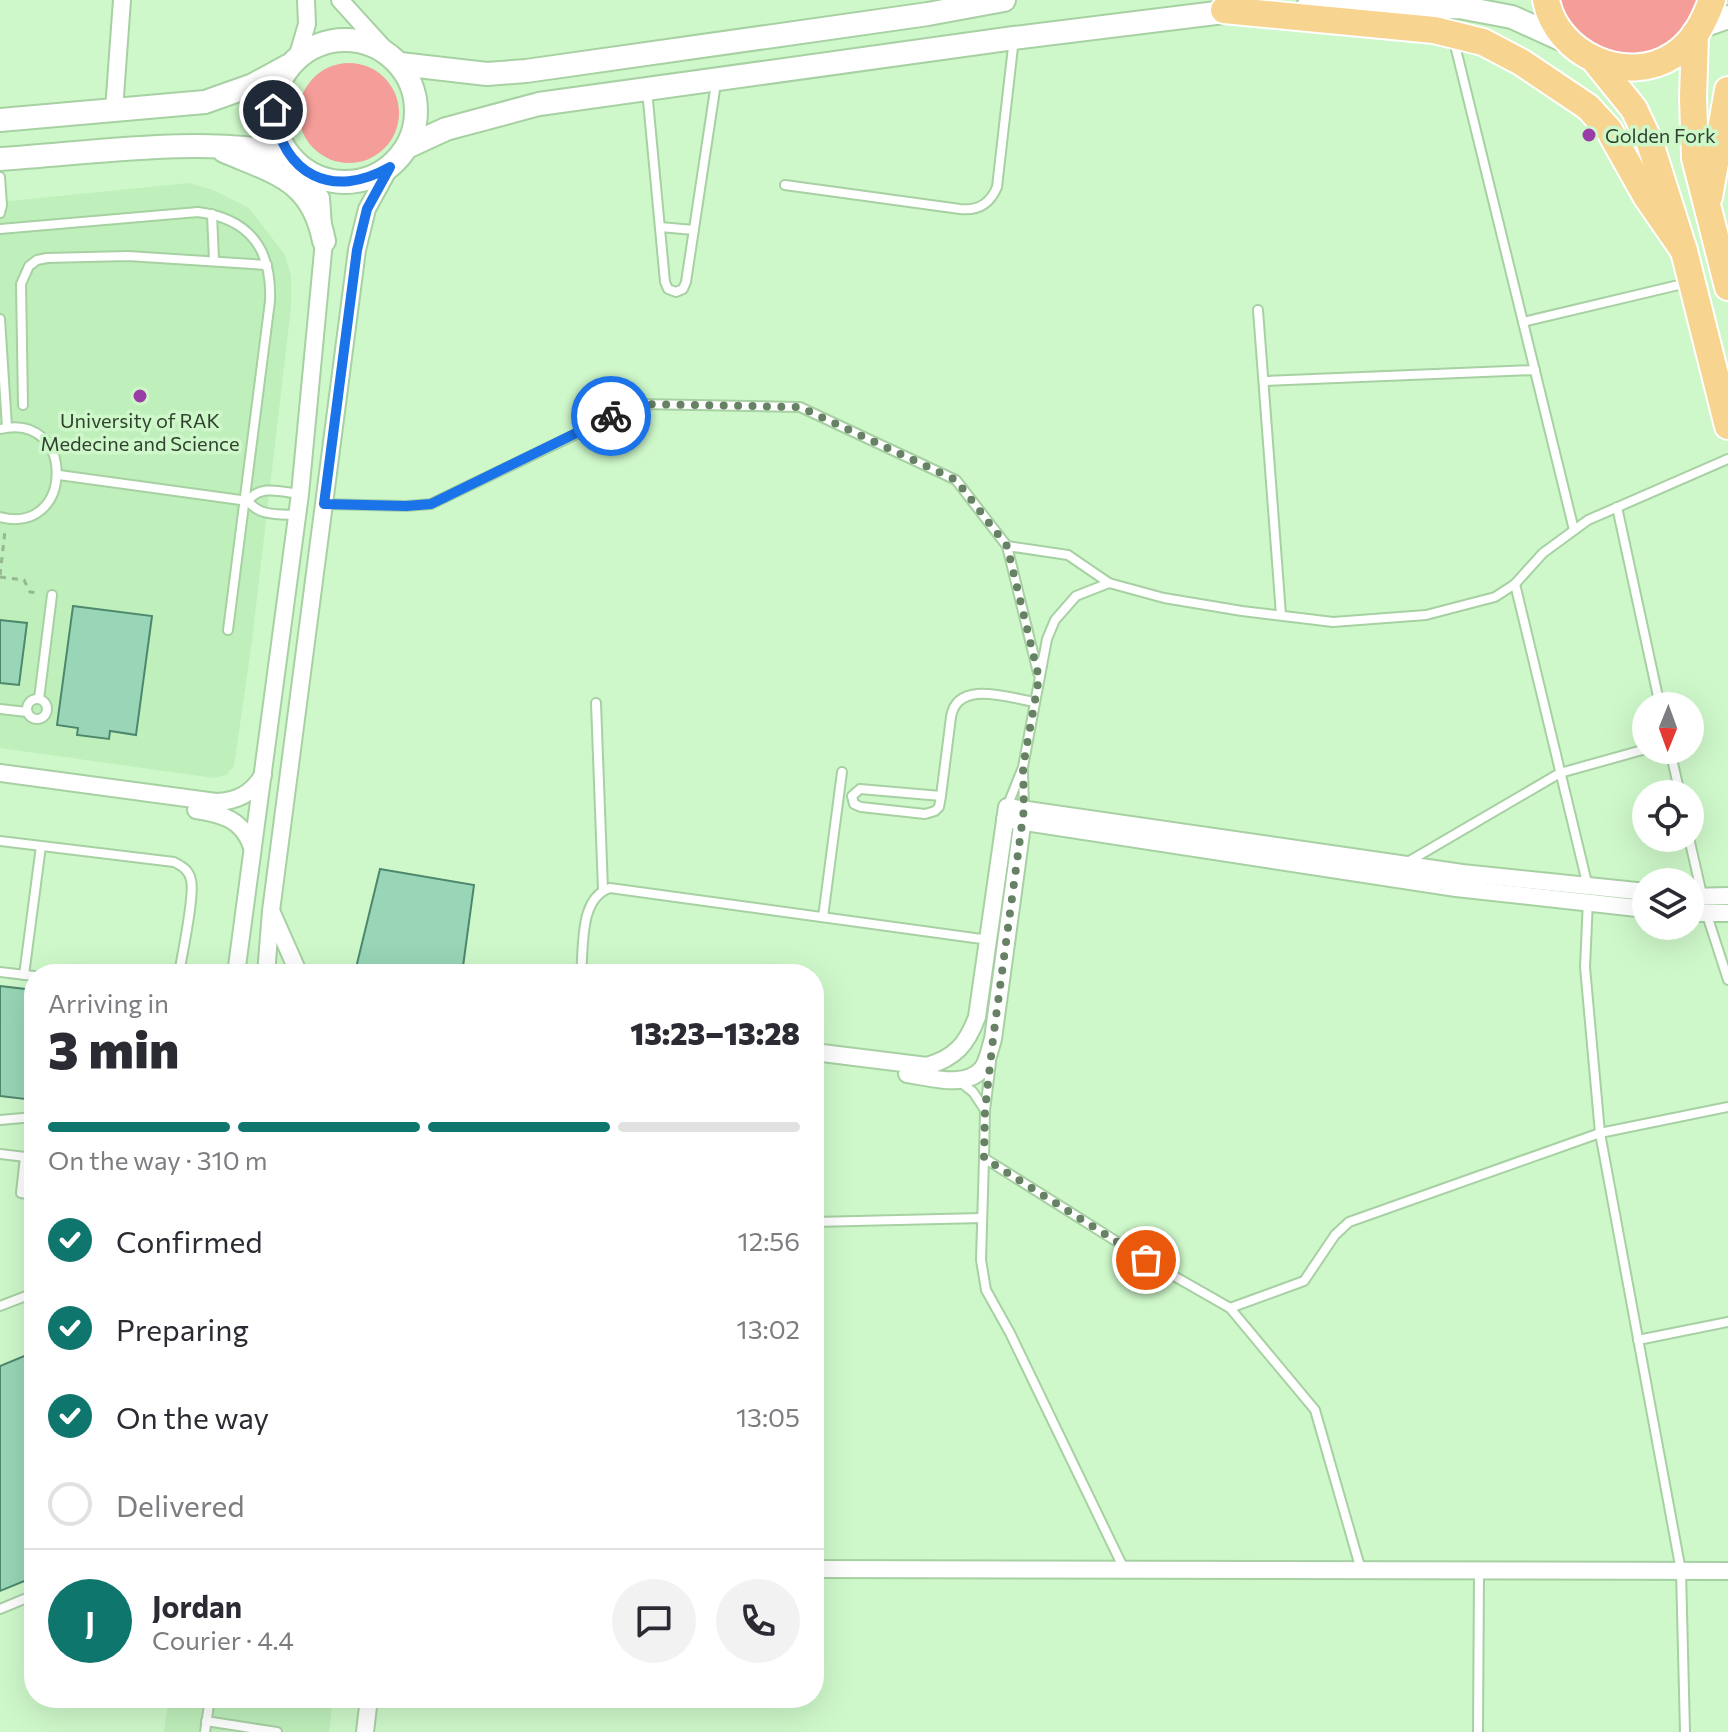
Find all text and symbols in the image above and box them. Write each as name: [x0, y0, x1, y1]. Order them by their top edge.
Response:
pin: [239, 76, 307, 144]
icon: home: [251, 88, 295, 132]
place label: Golden Fork: [1605, 123, 1716, 147]
marker: Golden Fork: [1580, 126, 1598, 144]
courier: [571, 376, 651, 456]
marker: University of RAK Medecine and Science: [131, 387, 149, 405]
icon: bike: [589, 394, 633, 438]
place label: University of RAK Medecine and Science: [40, 408, 240, 455]
north arrow: [1632, 692, 1704, 764]
map controls: [1632, 692, 1704, 940]
button: locate: [1632, 780, 1704, 852]
button: layers: [1632, 868, 1704, 940]
text: Arriving in: [48, 987, 169, 1018]
text: 13:23–13:28: [630, 1014, 800, 1051]
text: 3 min: [48, 1016, 179, 1080]
text: On the way · 310 m: [48, 1144, 267, 1175]
icon: check: [48, 1218, 92, 1262]
text: Confirmed: [116, 1222, 263, 1259]
text: 12:56: [738, 1225, 800, 1256]
pin: [1112, 1226, 1180, 1294]
icon: bag: [1124, 1238, 1168, 1282]
icon: check: [48, 1306, 92, 1350]
text: Preparing: [116, 1310, 249, 1347]
text: 13:02: [737, 1313, 800, 1344]
icon: check: [48, 1394, 92, 1438]
text: On the way: [116, 1398, 269, 1435]
text: 13:05: [736, 1401, 800, 1432]
text: Delivered: [116, 1486, 245, 1523]
button: chat: [612, 1579, 696, 1663]
button: phone: [716, 1579, 800, 1663]
text: Jordan: [152, 1587, 242, 1624]
text: J: [85, 1603, 95, 1640]
text: Courier · 4.4: [152, 1624, 294, 1655]

